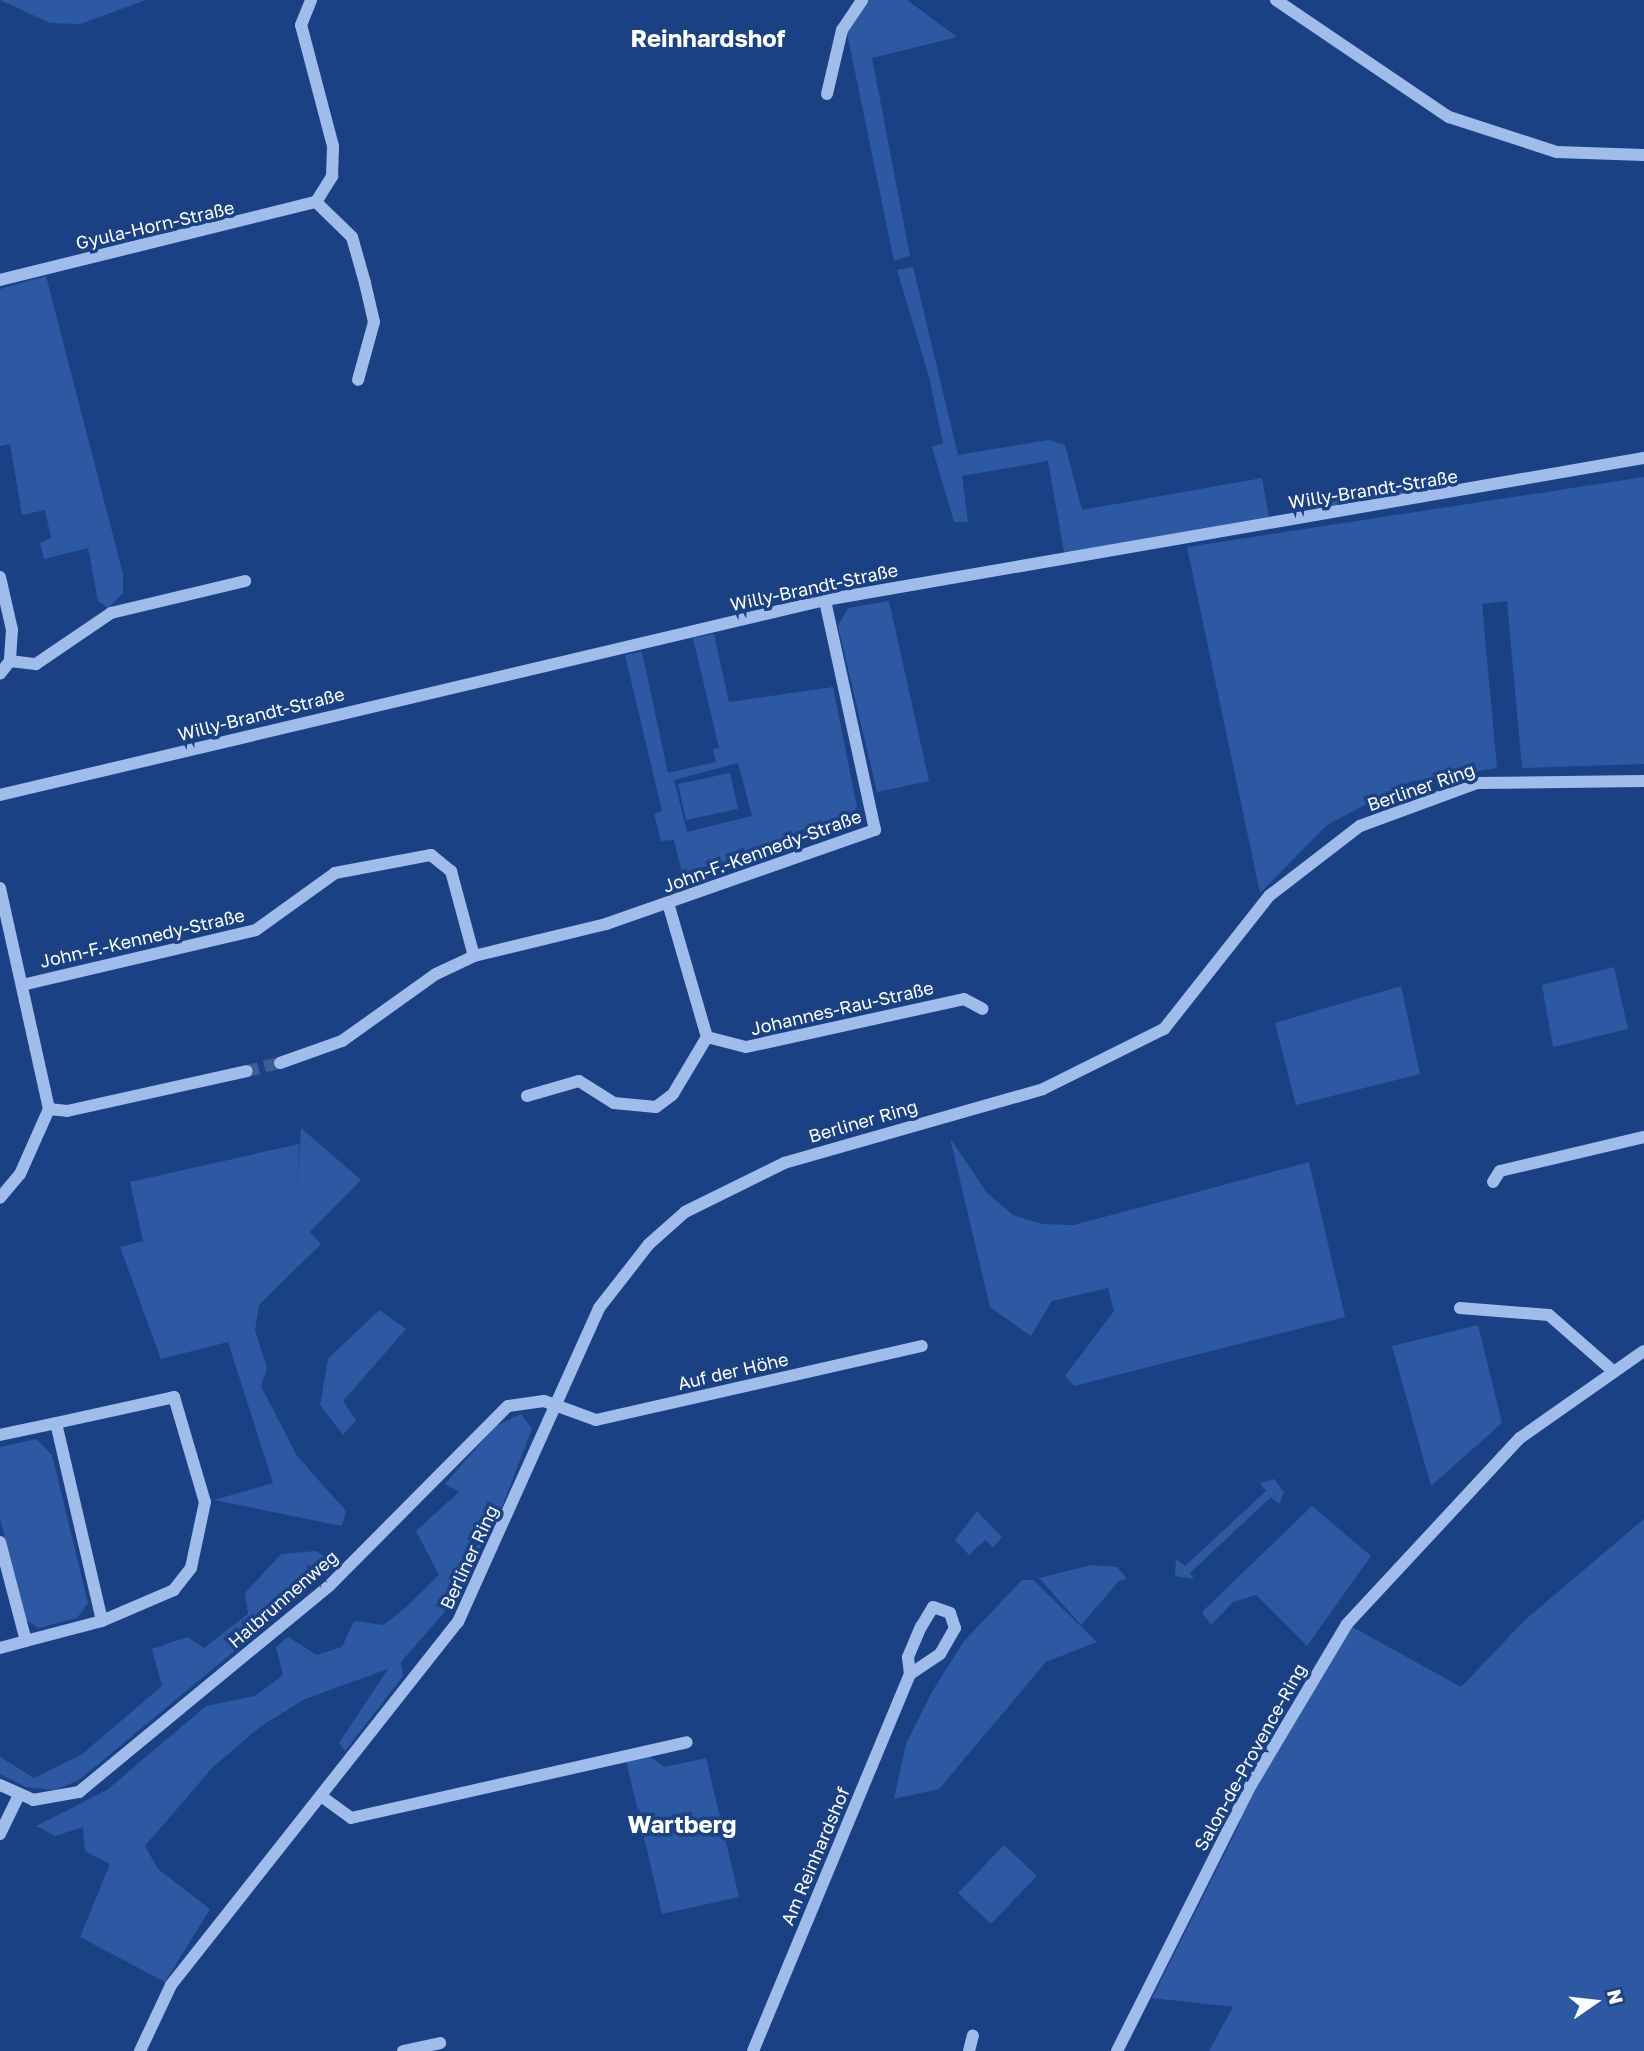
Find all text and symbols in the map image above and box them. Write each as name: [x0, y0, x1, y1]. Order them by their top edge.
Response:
district label: Reinhardshof: [631, 24, 785, 52]
street label: Gyula-Horn-Straße: [74, 196, 236, 254]
street label: Willy-Brandt-Straße: [1287, 465, 1459, 513]
street label: Willy-Brandt-Straße: [728, 559, 900, 615]
street label: Willy-Brandt-Straße: [175, 683, 347, 745]
street label: Berliner Ring: [1364, 759, 1478, 815]
street label: John-F.-Kennedy-Straße: [660, 805, 864, 897]
street label: John-F.-Kennedy-Straße: [37, 904, 247, 972]
street label: Johannes-Rau-Straße: [748, 976, 936, 1040]
street label: Berliner Ring: [806, 1095, 920, 1147]
street label: Auf der Höhe: [676, 1348, 790, 1394]
street label: Berliner Ring: [435, 1502, 503, 1612]
street label: Halbrunnenweg: [224, 1546, 342, 1652]
street label: Salon-de-Provence-Ring: [1189, 1660, 1311, 1854]
street label: Am Reinhardshof: [776, 1784, 854, 1928]
district label: Wartberg: [628, 1810, 736, 1838]
north arrow: [1560, 1967, 1630, 2037]
text: N: [1603, 1987, 1629, 2007]

